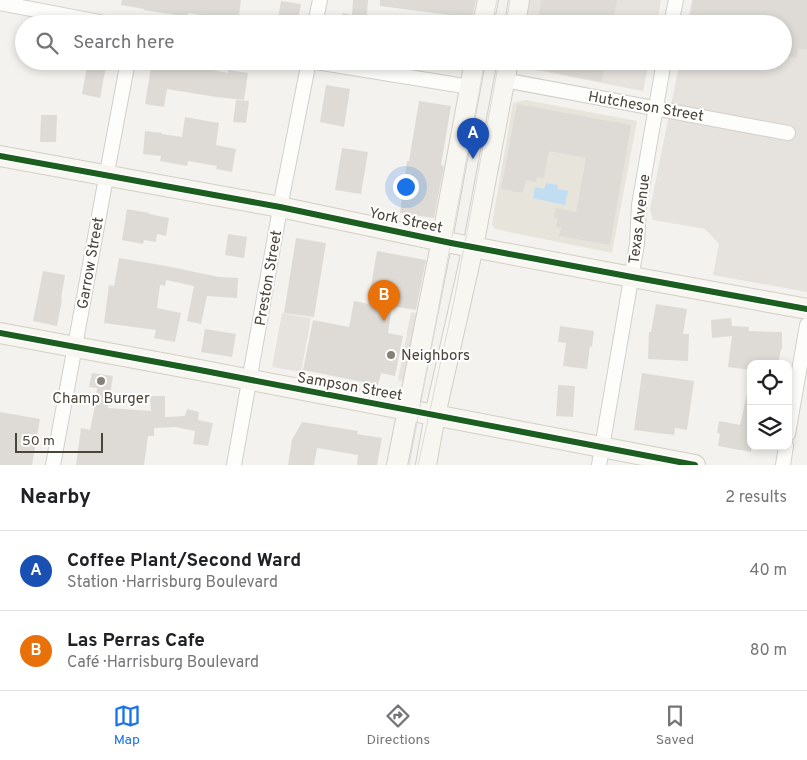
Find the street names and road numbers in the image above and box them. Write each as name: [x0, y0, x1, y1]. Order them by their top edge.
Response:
street label: Hutcheson Street: [586, 88, 705, 127]
street label: Texas Avenue: [626, 173, 655, 265]
street label: York Street: [367, 204, 444, 239]
street label: Garrow Street: [74, 216, 109, 311]
street label: Preston Street: [252, 229, 287, 328]
street label: Sampson Street: [296, 369, 404, 406]

